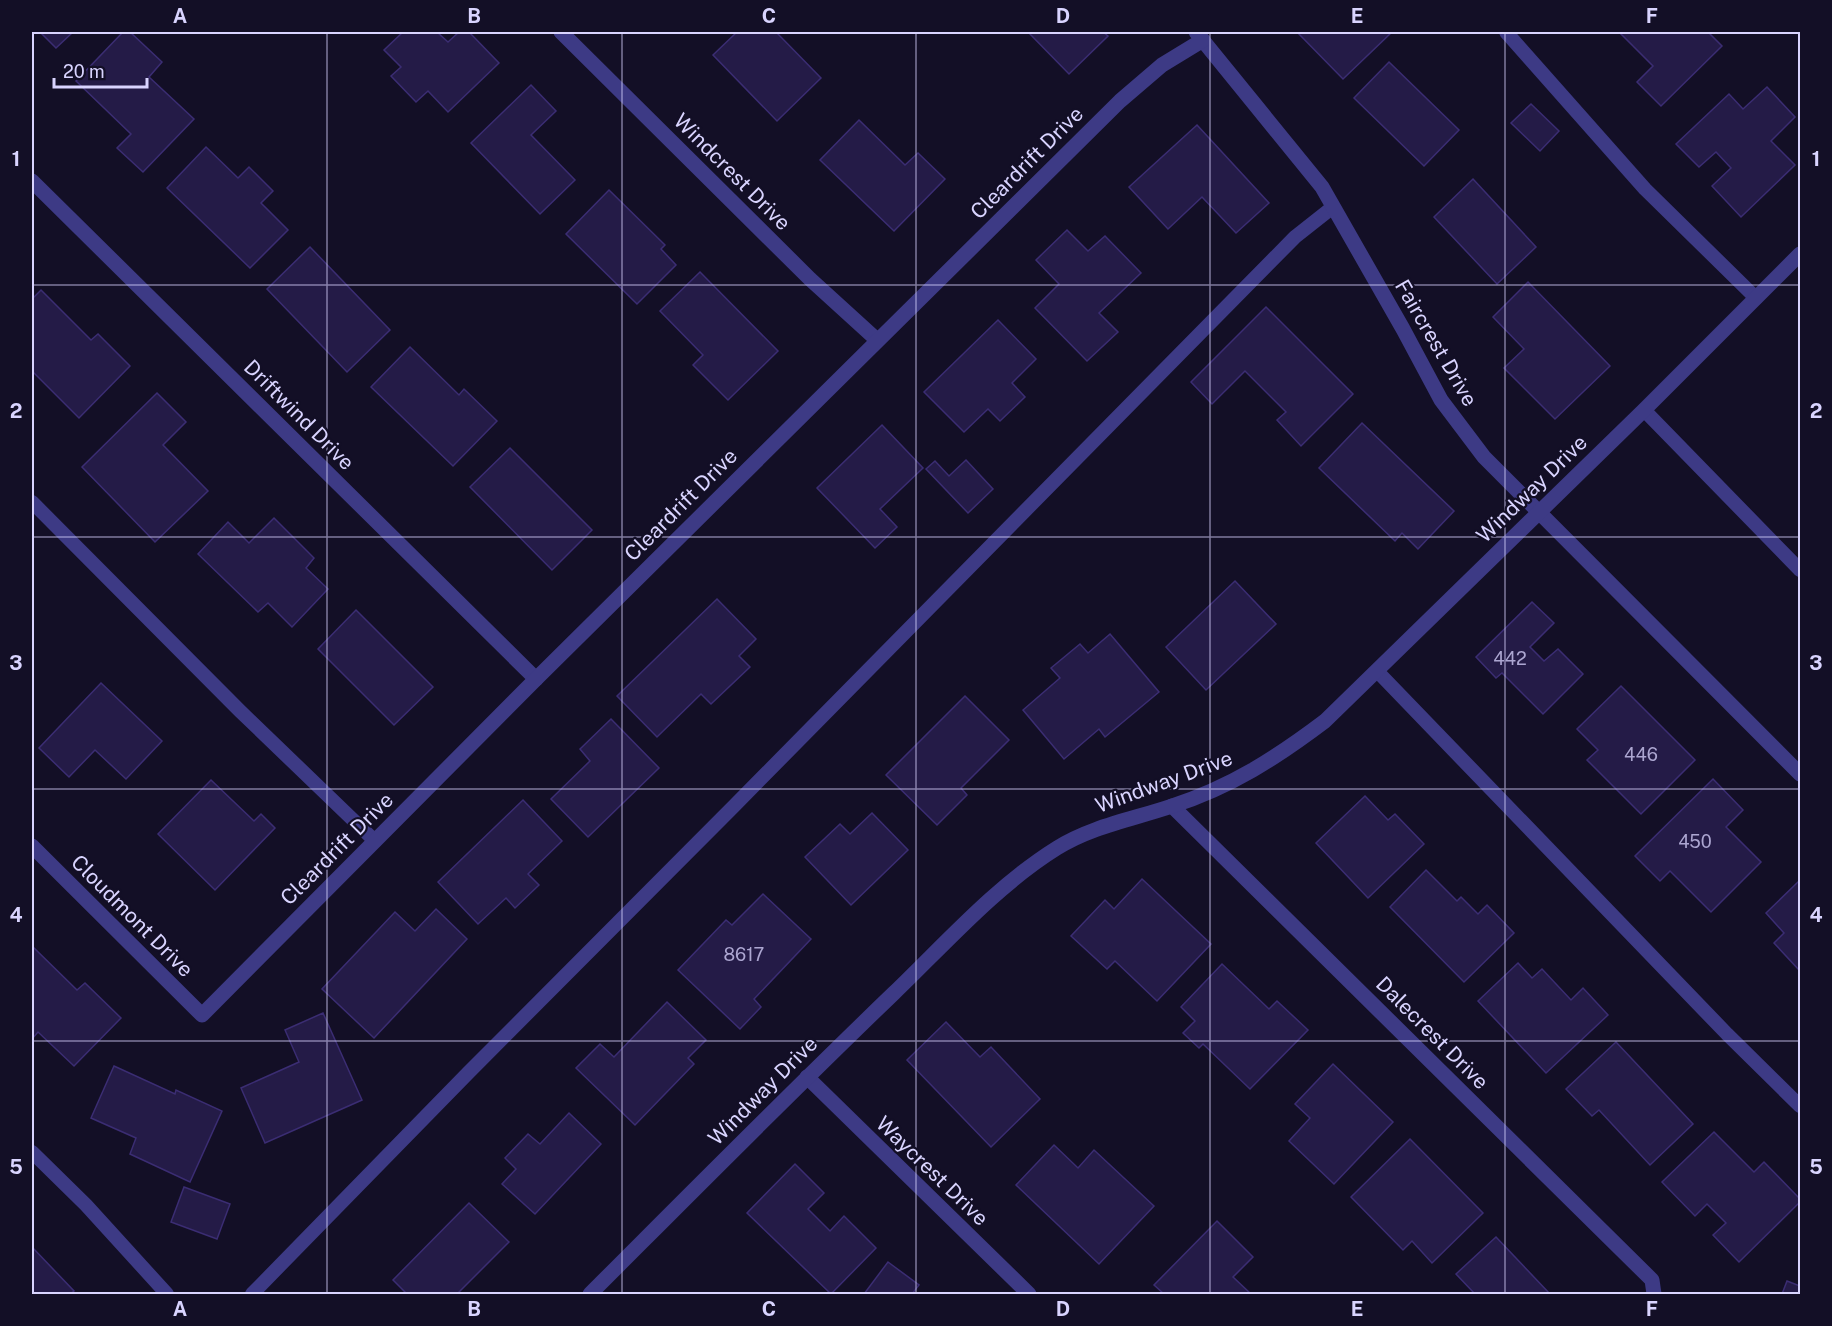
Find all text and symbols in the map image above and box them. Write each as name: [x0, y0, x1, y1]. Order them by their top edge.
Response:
text: A: [173, 4, 187, 28]
text: B: [467, 4, 481, 28]
text: C: [762, 4, 776, 28]
text: D: [1056, 4, 1070, 28]
text: E: [1351, 4, 1363, 28]
text: F: [1646, 4, 1658, 28]
scale bar: [54, 51, 147, 89]
text: 20 m: [63, 61, 105, 82]
street label: Cleardrift Drive: [965, 101, 1088, 224]
street label: Windcrest Drive: [669, 108, 796, 235]
text: 1: [12, 147, 20, 171]
text: 1: [1812, 147, 1820, 171]
street label: Faircrest Drive: [1390, 275, 1483, 411]
street label: Driftwind Drive: [239, 354, 360, 475]
text: 2: [10, 399, 22, 423]
text: 2: [1810, 399, 1822, 423]
street label: Windway Drive: [1471, 430, 1592, 548]
street label: Cleardrift Drive: [619, 443, 742, 566]
house number: 442: [1493, 648, 1527, 669]
text: 3: [9, 651, 23, 675]
text: 3: [1809, 651, 1823, 675]
house number: 446: [1624, 744, 1658, 765]
street label: Windway Drive: [1092, 745, 1236, 818]
street label: Cleardrift Drive: [275, 787, 398, 910]
house number: 450: [1678, 831, 1712, 852]
street label: Cloudmont Drive: [66, 849, 199, 982]
text: 4: [9, 903, 23, 927]
text: 4: [1809, 903, 1823, 927]
house number: 8617: [724, 944, 764, 965]
street label: Dalecrest Drive: [1371, 971, 1494, 1094]
street label: Windway Drive: [703, 1031, 822, 1150]
street label: Waycrest Drive: [871, 1111, 994, 1230]
text: 5: [9, 1155, 23, 1179]
text: 5: [1809, 1155, 1823, 1179]
text: A: [173, 1297, 187, 1321]
text: B: [467, 1297, 481, 1321]
text: C: [762, 1297, 776, 1321]
text: D: [1056, 1297, 1070, 1321]
text: E: [1351, 1297, 1363, 1321]
text: F: [1646, 1297, 1658, 1321]

